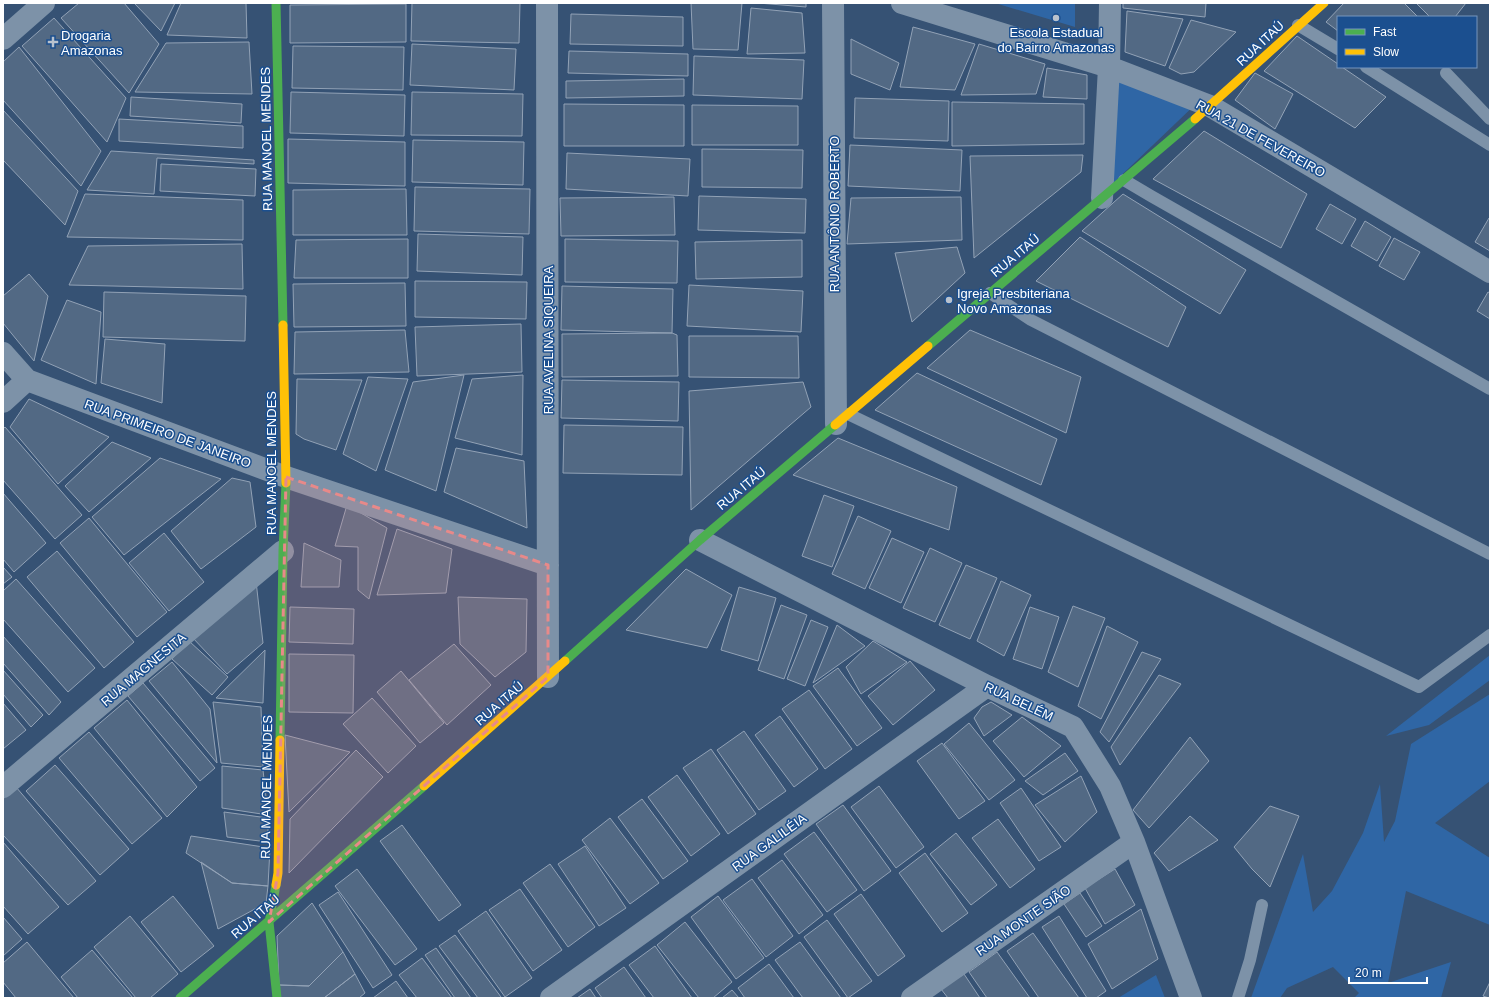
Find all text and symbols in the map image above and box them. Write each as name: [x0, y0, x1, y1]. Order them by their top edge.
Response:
marker: Escola Estadual do Bairro Amazonas: [1051, 13, 1061, 23]
legend: [1337, 16, 1477, 68]
street label: RUA ITAÚ: [1234, 18, 1287, 69]
place label: Escola Estadual do Bairro Amazonas: [997, 25, 1115, 55]
text: Fast: [1373, 25, 1397, 39]
place label: Drogaria Amazonas: [61, 28, 123, 58]
marker: Drogaria Amazonas: [48, 37, 58, 47]
text: Slow: [1373, 45, 1399, 59]
street label: RUA MANOEL MENDES: [258, 67, 275, 211]
street label: RUA 21 DE FEVEREIRO: [1194, 97, 1328, 180]
street label: RUA ANTÔNIO ROBERTO: [827, 136, 842, 292]
street label: RUA ITAÚ: [988, 231, 1043, 280]
street label: RUA AVELINA SIQUEIRA: [541, 265, 556, 414]
place label: Igreja Presbiteriana Novo Amazonas: [957, 286, 1070, 316]
marker: Igreja Presbiteriana Novo Amazonas: [944, 295, 954, 305]
street label: RUA MANOEL MENDES: [264, 391, 279, 535]
street label: RUA PRIMEIRO DE JANEIRO: [82, 396, 253, 471]
street label: RUA ITAÚ: [714, 464, 769, 513]
street label: RUA MAGNESITA: [98, 629, 189, 709]
street label: RUA ITAÚ: [472, 678, 527, 728]
street label: RUA BELÉM: [982, 679, 1056, 724]
street label: RUA MANOEL MENDES: [258, 715, 275, 859]
street label: RUA GALILÉIA: [729, 810, 810, 874]
street label: RUA MONTE SIÃO: [973, 882, 1073, 959]
street label: RUA ITAÚ: [228, 891, 283, 941]
scale bar: [1349, 959, 1427, 985]
text: 20 m: [1355, 966, 1382, 980]

